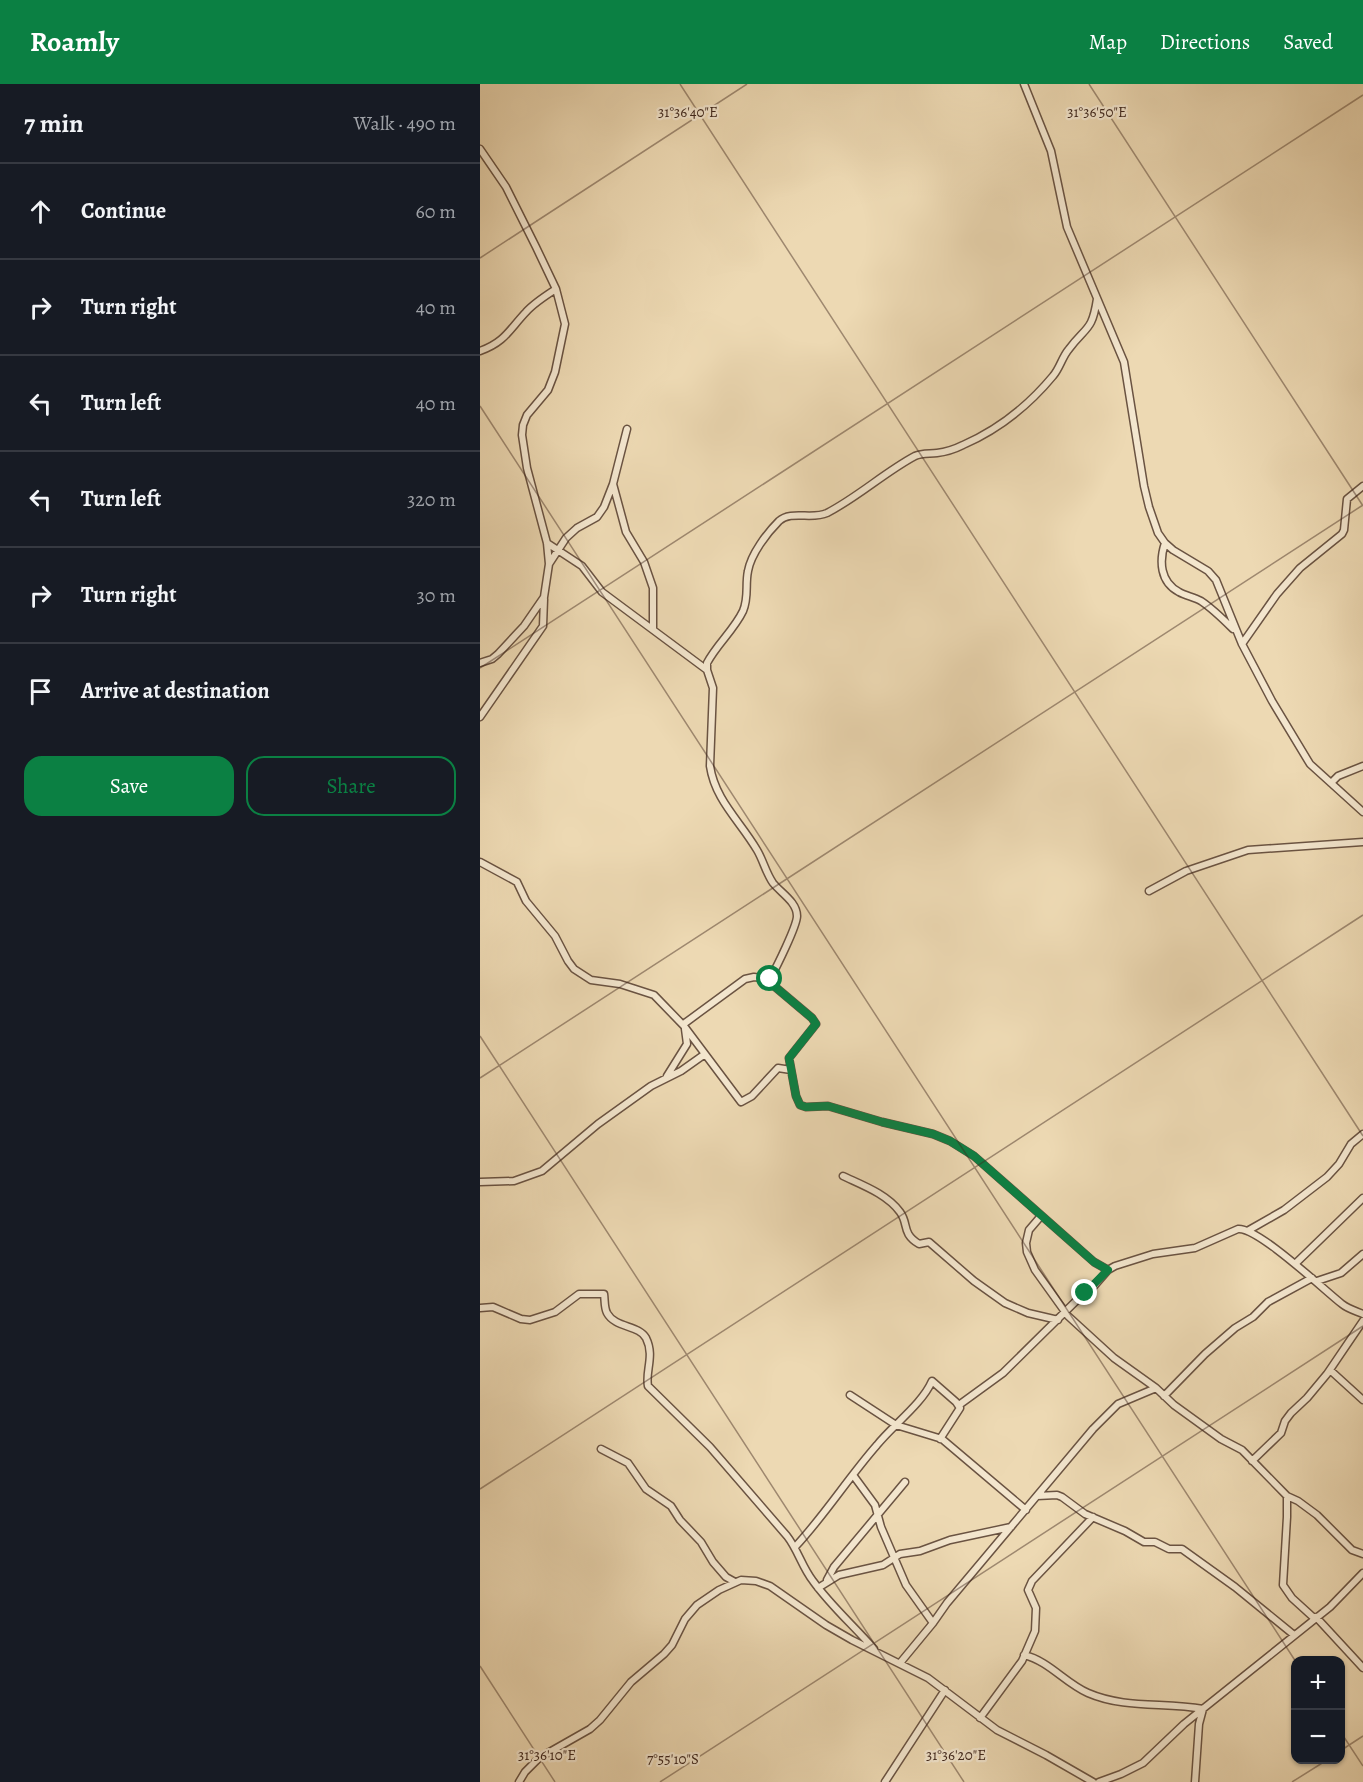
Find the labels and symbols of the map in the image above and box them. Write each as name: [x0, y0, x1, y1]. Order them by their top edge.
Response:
text: 31°36'40"E: [658, 102, 718, 122]
text: 31°36'50"E: [1067, 102, 1127, 122]
route start: [756, 965, 782, 991]
route end: [1071, 1279, 1097, 1305]
text: 31°36'10"E: [518, 1745, 576, 1765]
text: 31°36'20"E: [926, 1745, 986, 1765]
text: 7°55'10"S: [647, 1749, 699, 1769]

